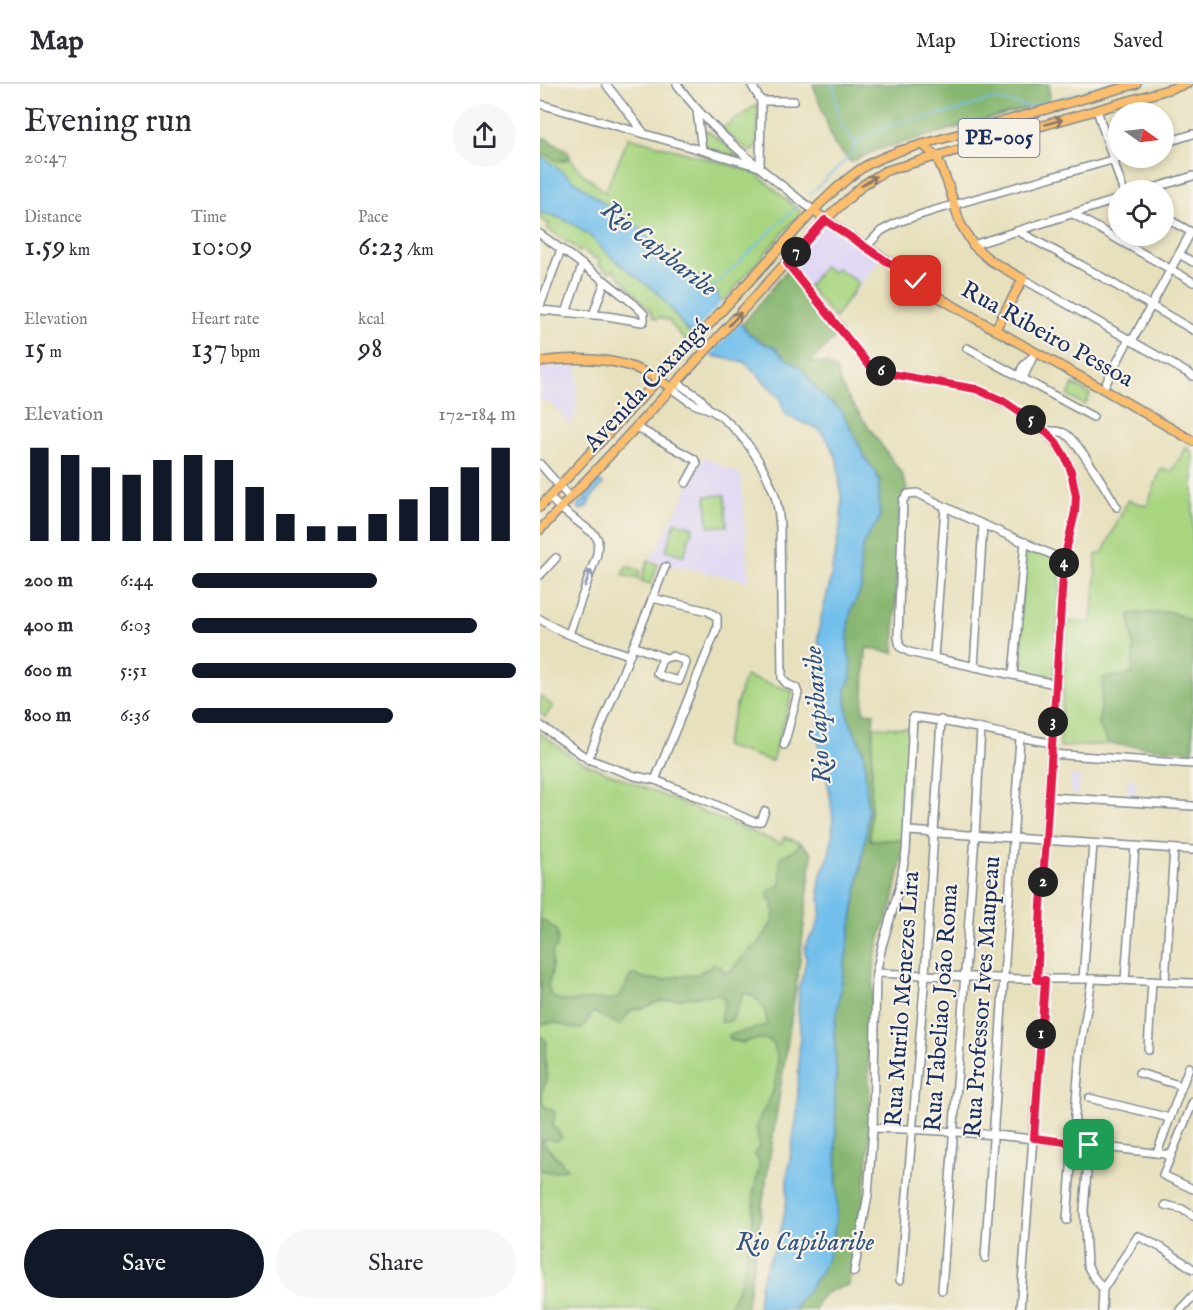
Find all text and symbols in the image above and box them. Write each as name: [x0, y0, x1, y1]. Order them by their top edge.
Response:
text: Map: [30, 24, 84, 59]
text: Map: [916, 28, 956, 55]
text: Directions: [989, 28, 1080, 55]
text: Saved: [1113, 28, 1163, 55]
text: Evening run: [24, 101, 192, 143]
north arrow: [1108, 102, 1174, 168]
map controls: [1108, 102, 1174, 246]
button: share: [453, 104, 516, 167]
one-way arrow: [1044, 116, 1063, 127]
road number: PE-005: [958, 119, 1040, 157]
text: 20:47: [24, 145, 67, 170]
one-way arrow: [860, 175, 877, 187]
button: locate: [1108, 180, 1174, 246]
water label: Rio Capibaribe: [594, 193, 724, 305]
text: Distance: [24, 208, 82, 228]
text: Time: [191, 208, 227, 228]
text: Pace: [358, 208, 388, 228]
text: 1.59: [24, 228, 66, 266]
text: 10:09: [191, 228, 253, 266]
text: 6:23: [358, 228, 404, 266]
pin: 7: [781, 237, 811, 267]
text: km: [66, 241, 90, 261]
text: /km: [404, 241, 434, 261]
text: 7: [792, 242, 800, 262]
pin: [890, 255, 941, 306]
icon: check: [899, 264, 932, 297]
street label: Rua Ribeiro Pessoa: [955, 275, 1139, 396]
text: Elevation: [24, 310, 87, 330]
text: Heart rate: [191, 310, 259, 330]
text: kcal: [358, 310, 385, 330]
one-way arrow: [728, 311, 742, 326]
street label: Avenida Caxangá: [577, 313, 717, 460]
text: 15: [24, 330, 46, 368]
text: 137: [191, 330, 227, 368]
text: 98: [358, 330, 383, 368]
text: m: [46, 343, 62, 363]
text: bpm: [227, 343, 260, 363]
pin: 6: [866, 356, 896, 386]
text: 6: [878, 361, 884, 381]
text: Elevation: [24, 402, 103, 427]
text: 172–184 m: [438, 402, 516, 427]
pin: 5: [1016, 405, 1046, 435]
text: 5: [1028, 410, 1034, 430]
pin: 4: [1049, 548, 1079, 578]
text: 4: [1060, 553, 1068, 573]
text: 200 m: [24, 568, 73, 593]
text: 6:44: [120, 568, 153, 593]
one-way arrow: [584, 570, 595, 588]
text: 400 m: [24, 613, 73, 638]
text: 6:03: [120, 613, 151, 638]
water label: Rio Capibaribe: [797, 644, 839, 785]
text: 600 m: [24, 658, 72, 683]
text: 5:51: [120, 658, 147, 683]
text: 800 m: [24, 703, 71, 728]
text: 6:36: [120, 703, 150, 728]
pin: 3: [1038, 707, 1068, 737]
text: 3: [1050, 712, 1056, 732]
street label: Rua Professor Ives Maupeau: [958, 855, 1008, 1139]
pin: 2: [1028, 867, 1058, 897]
street label: Rua Murilo Menezes Lira: [879, 869, 927, 1128]
text: 2: [1039, 872, 1047, 892]
street label: Rua Tabeliao João Roma: [918, 882, 966, 1133]
pin: 1: [1026, 1019, 1056, 1049]
text: 1: [1038, 1024, 1044, 1044]
pin: [1063, 1119, 1114, 1170]
icon: arrive: [1072, 1128, 1105, 1161]
water label: Rio Capibaribe: [736, 1226, 875, 1259]
button: Save: [24, 1229, 264, 1298]
button: Share: [276, 1229, 516, 1298]

